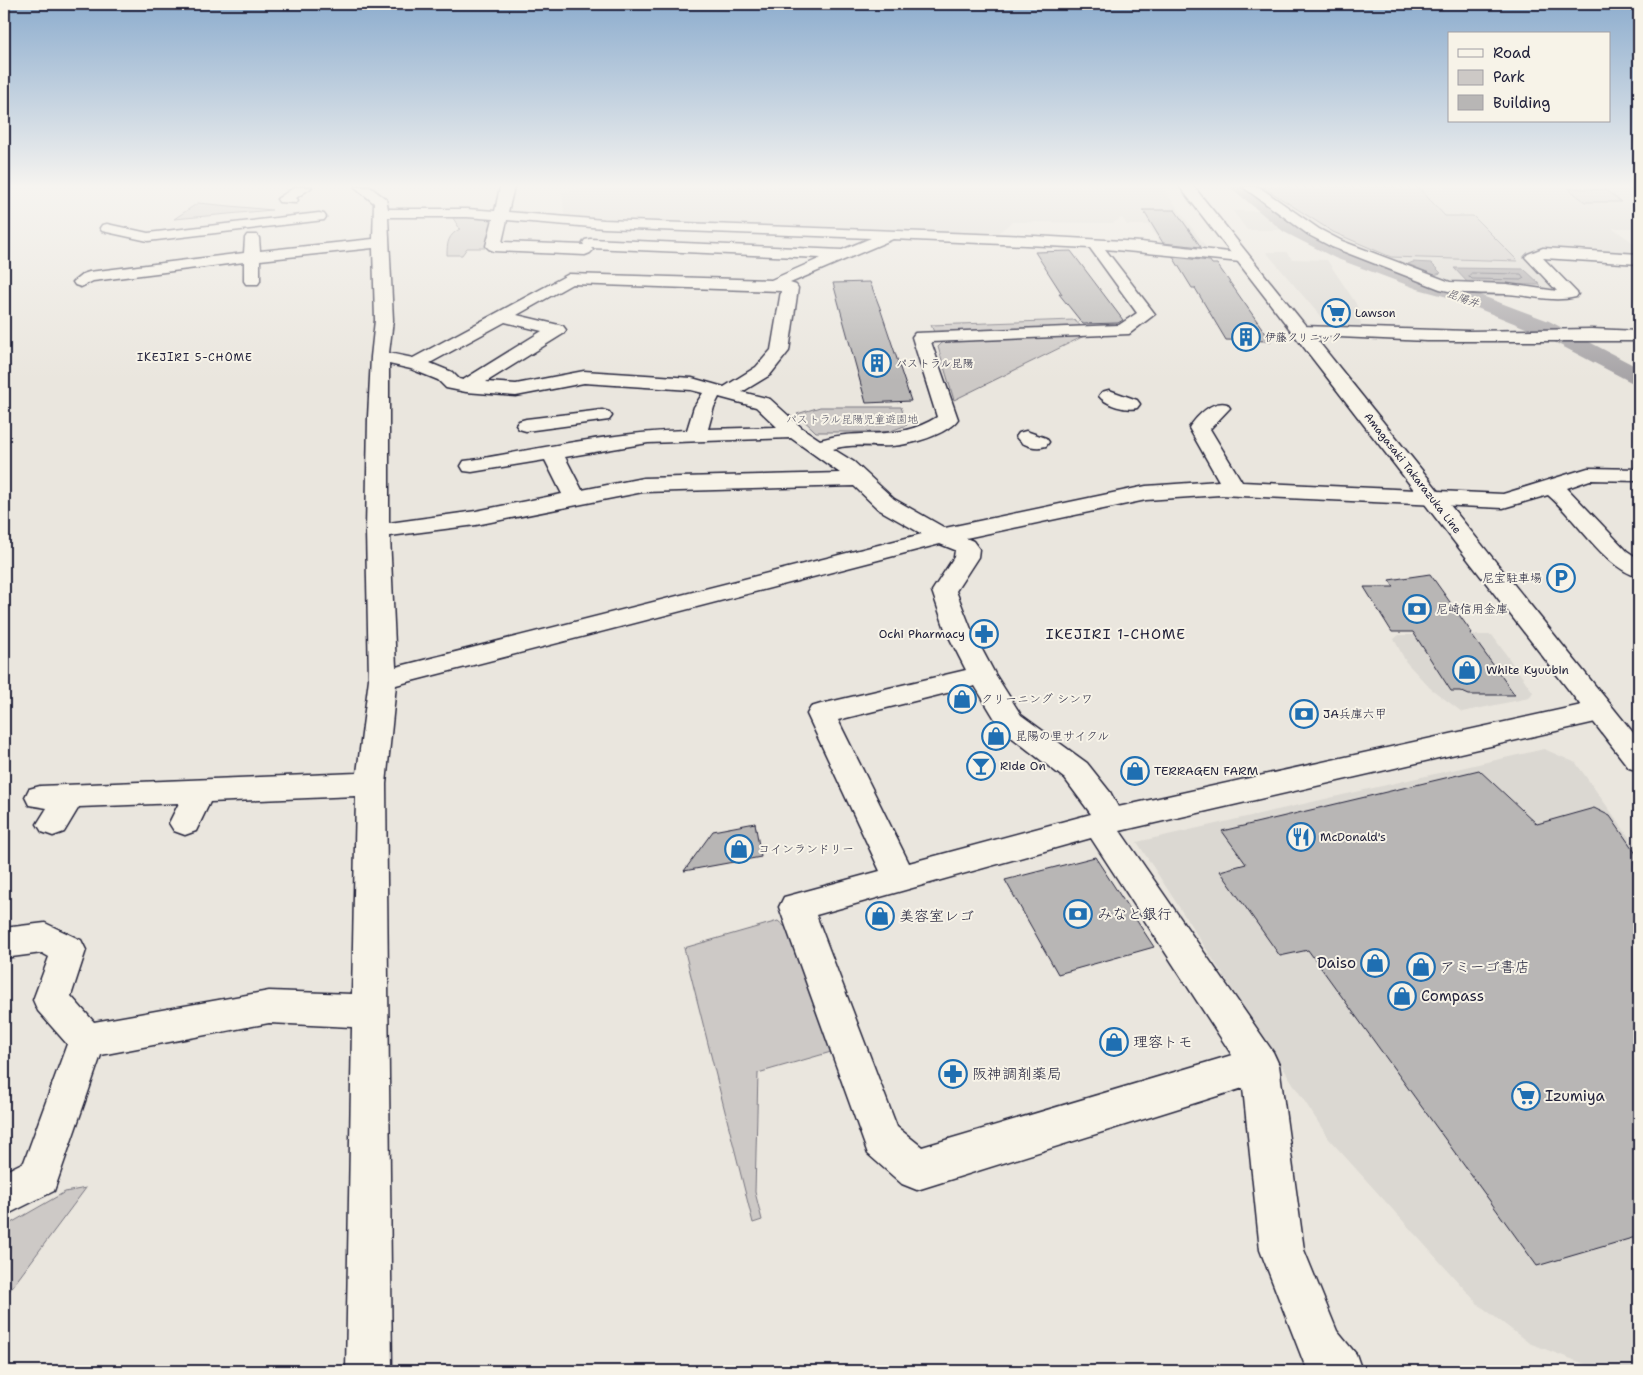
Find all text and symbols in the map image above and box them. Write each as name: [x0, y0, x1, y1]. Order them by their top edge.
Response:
legend: [1448, 32, 1610, 122]
text: Road: [1493, 43, 1531, 63]
text: Park: [1493, 67, 1525, 87]
text: Building: [1493, 93, 1550, 113]
water label: 昆陽井: [1445, 286, 1482, 312]
supermarket icon: Lawson: [1321, 298, 1351, 328]
place label: Lawson: [1355, 306, 1396, 321]
building icon: 伊藤クリニック: [1231, 322, 1261, 352]
place label: 伊藤クリニック: [1265, 330, 1342, 345]
building icon: パストラル昆陽: [862, 348, 892, 378]
district label: IKEJIRI 5-CHOME: [137, 350, 253, 365]
place label: パストラル昆陽: [896, 356, 973, 371]
street label: Amagasaki Takarazuka Line: [1361, 410, 1465, 537]
park label: パストラル昆陽児童遊園地: [786, 412, 918, 427]
parking icon: 尼宝駐車場: [1546, 563, 1576, 593]
place label: 尼宝駐車場: [1482, 570, 1542, 586]
bank icon: 尼崎信用金庫: [1402, 594, 1432, 624]
place label: 尼崎信用金庫: [1436, 601, 1508, 617]
pharmacy icon: Ochi Pharmacy: [969, 619, 999, 649]
district label: IKEJIRI 1-CHOME: [1046, 625, 1186, 643]
place label: Ochi Pharmacy: [879, 626, 965, 642]
shop icon: White Kyuubin: [1452, 655, 1482, 685]
place label: White Kyuubin: [1486, 662, 1569, 678]
shop icon: クリーニング シンワ: [947, 684, 977, 714]
place label: クリーニング シンワ: [981, 691, 1093, 707]
bank icon: JA兵庫六甲: [1289, 699, 1319, 729]
place label: JA兵庫六甲: [1323, 706, 1387, 722]
shop icon: 昆陽の里サイクル: [981, 721, 1011, 751]
place label: 昆陽の里サイクル: [1015, 728, 1109, 744]
bar icon: Ride On: [966, 751, 996, 781]
shop icon: TERRAGEN FARM: [1120, 756, 1150, 786]
place label: Ride On: [1000, 758, 1046, 774]
place label: TERRAGEN FARM: [1154, 763, 1259, 779]
restaurant icon: McDonald's: [1286, 822, 1316, 852]
place label: McDonald's: [1320, 829, 1386, 845]
shop icon: コインランドリー: [724, 834, 754, 864]
place label: コインランドリー: [758, 841, 854, 857]
bank icon: みなと銀行: [1063, 899, 1093, 929]
shop icon: 美容室レゴ: [865, 901, 895, 931]
place label: みなと銀行: [1097, 904, 1172, 924]
place label: 美容室レゴ: [899, 906, 974, 926]
shop icon: Daiso: [1360, 948, 1390, 978]
shop icon: アミーゴ書店: [1406, 952, 1436, 982]
place label: Daiso: [1317, 953, 1356, 973]
place label: アミーゴ書店: [1440, 957, 1530, 977]
shop icon: Compass: [1387, 981, 1417, 1011]
place label: Compass: [1421, 986, 1484, 1006]
shop icon: 理容トモ: [1099, 1027, 1129, 1057]
place label: 理容トモ: [1133, 1032, 1193, 1052]
pharmacy icon: 阪神調剤薬局: [938, 1059, 968, 1089]
place label: 阪神調剤薬局: [972, 1064, 1062, 1084]
supermarket icon: Izumiya: [1511, 1081, 1541, 1111]
place label: Izumiya: [1545, 1086, 1605, 1106]

